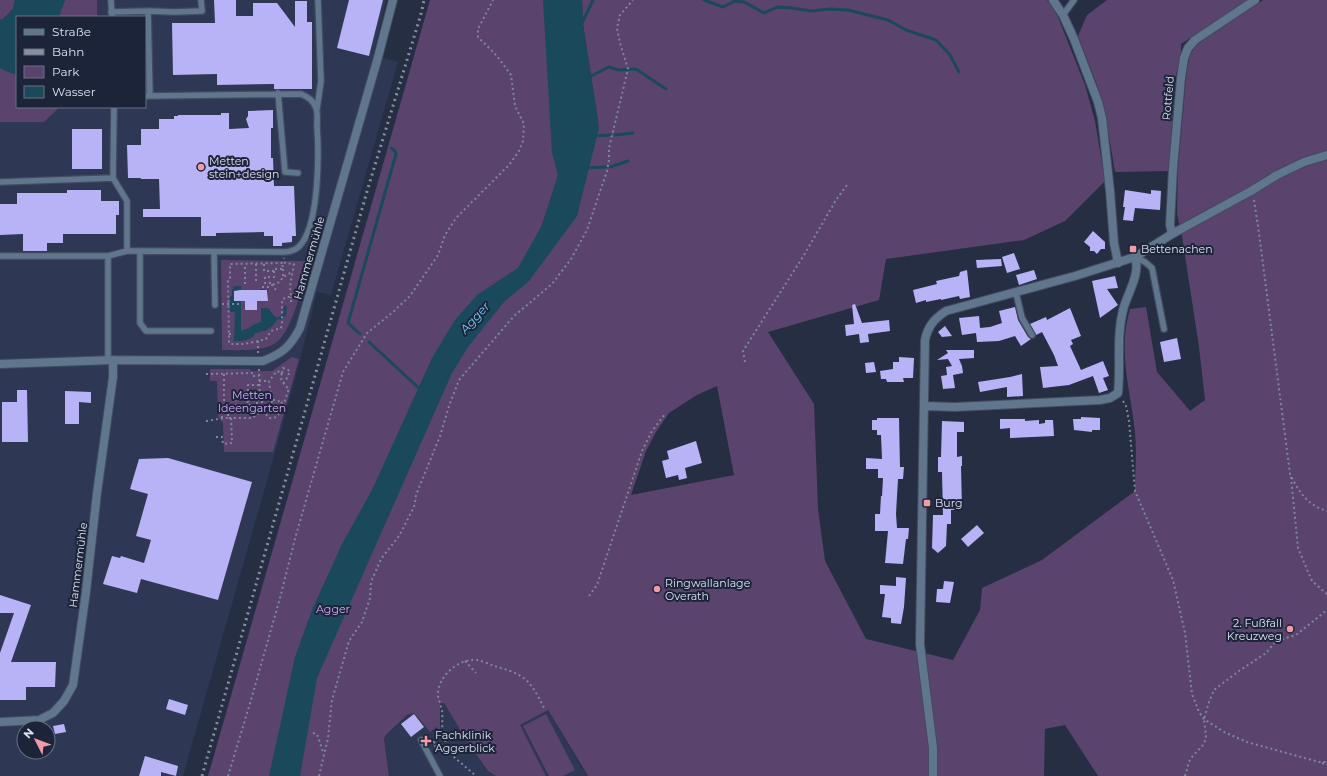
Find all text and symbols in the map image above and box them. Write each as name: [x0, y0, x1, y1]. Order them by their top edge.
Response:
legend: [16, 16, 146, 108]
text: Straße: [52, 24, 91, 39]
text: Bahn: [52, 44, 84, 59]
text: Park: [52, 64, 80, 79]
street label: Rottfeld: [1159, 75, 1177, 121]
text: Wasser: [52, 84, 96, 99]
place label: Metten stein+design: [209, 154, 280, 181]
marker: Metten stein+design: [196, 162, 206, 172]
street label: Hammermühle: [290, 214, 328, 301]
place label: Bettenachen: [1141, 242, 1213, 256]
marker: Bettenachen: [1128, 244, 1138, 254]
water label: Agger: [456, 299, 493, 337]
park label: Metten Ideengarten: [218, 388, 286, 415]
place label: Burg: [935, 496, 963, 510]
marker: Burg: [922, 498, 932, 508]
street label: Hammermühle: [66, 521, 90, 608]
place label: Ringwallanlage Overath: [665, 576, 751, 603]
marker: Ringwallanlage Overath: [652, 584, 662, 594]
park label: Agger: [316, 602, 350, 616]
place label: 2. Fußfall Kreuzweg: [1227, 616, 1282, 643]
marker: 2. Fußfall Kreuzweg: [1285, 624, 1295, 634]
north arrow: [16, 720, 56, 760]
text: N: [20, 725, 37, 741]
place label: Fachklinik Aggerblick: [435, 728, 495, 755]
marker: Fachklinik Aggerblick: [420, 735, 432, 747]

